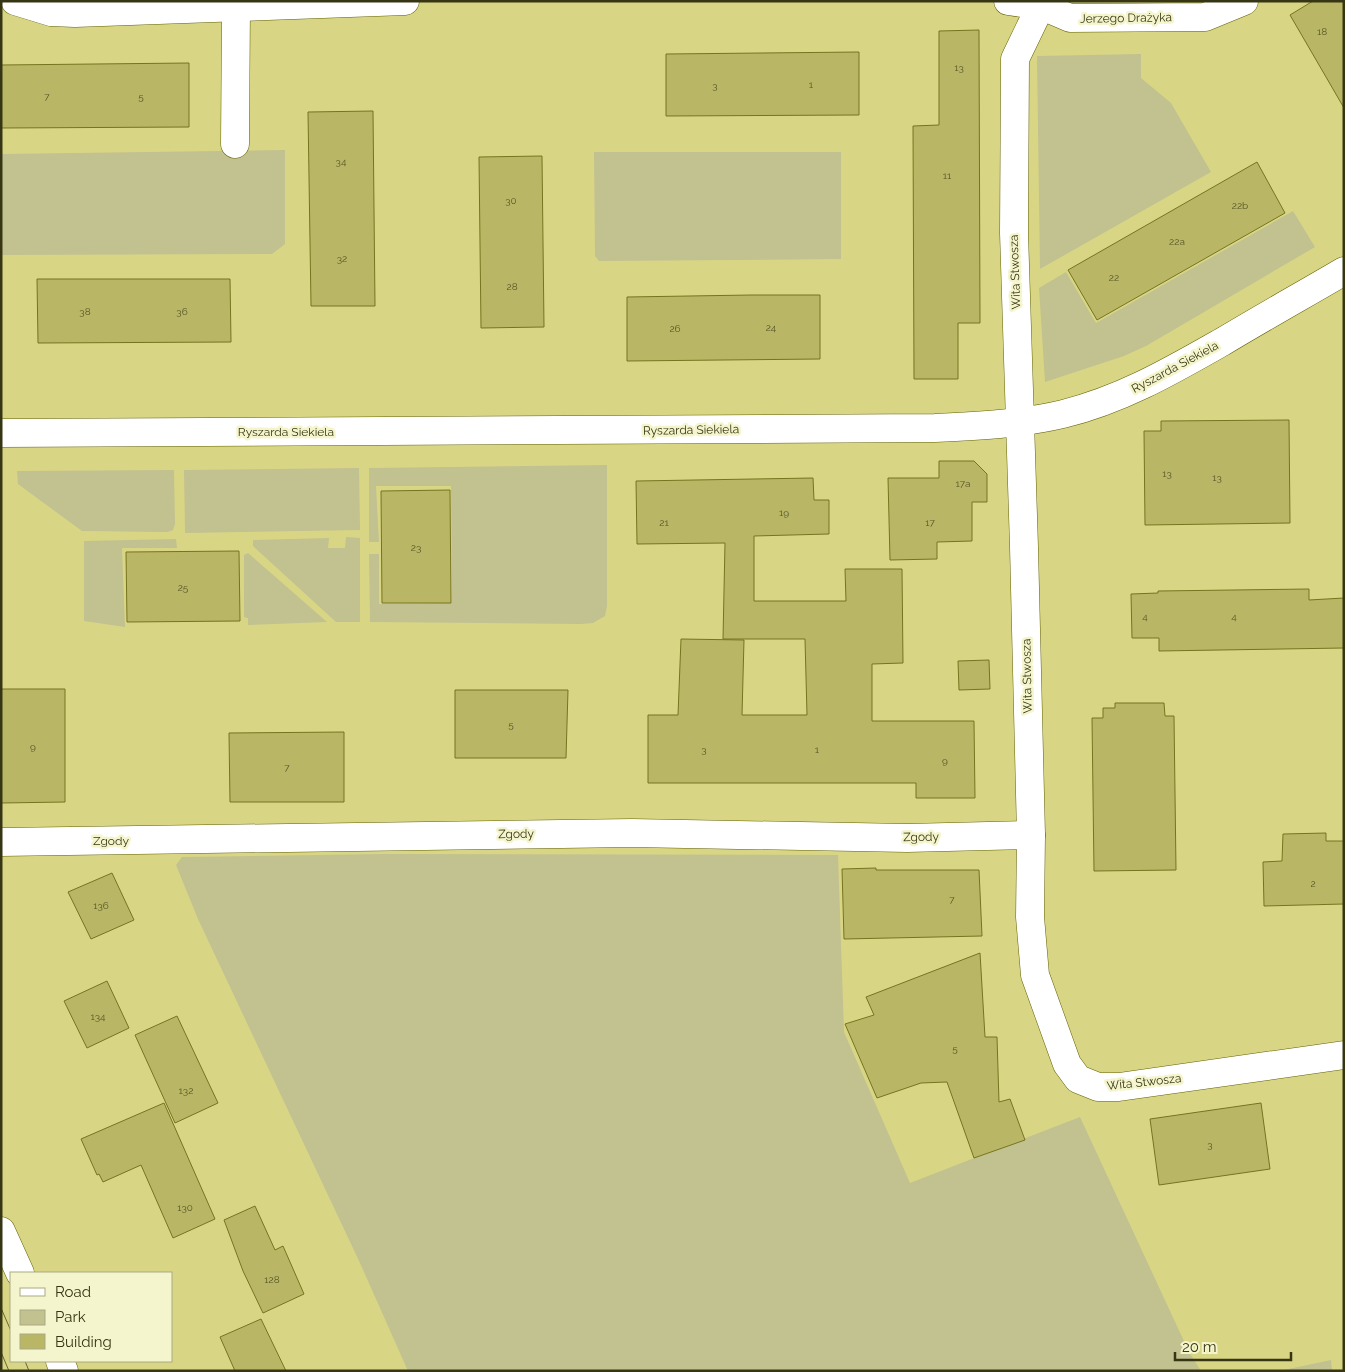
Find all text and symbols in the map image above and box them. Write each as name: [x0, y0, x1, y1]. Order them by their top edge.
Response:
street label: Jerzego Drażyka: [1080, 10, 1172, 26]
house number: 18: [1317, 26, 1327, 37]
house number: 13: [954, 62, 964, 73]
house number: 1: [809, 79, 814, 90]
house number: 3: [712, 80, 718, 91]
house number: 7: [44, 91, 50, 102]
house number: 5: [138, 91, 144, 102]
house number: 34: [336, 156, 347, 167]
house number: 11: [943, 170, 952, 181]
house number: 30: [505, 195, 517, 206]
house number: 22b: [1232, 200, 1248, 211]
street label: Wita Stwosza: [1007, 234, 1023, 310]
house number: 22a: [1169, 236, 1185, 247]
house number: 32: [337, 253, 347, 264]
house number: 22: [1109, 272, 1119, 283]
house number: 28: [506, 281, 518, 292]
house number: 38: [79, 306, 91, 317]
house number: 36: [176, 306, 188, 317]
house number: 24: [766, 322, 777, 333]
house number: 26: [669, 323, 681, 334]
street label: Ryszarda Siekiela: [1129, 338, 1221, 396]
street label: Ryszarda Siekiela: [643, 422, 739, 438]
street label: Ryszarda Siekiela: [238, 425, 334, 439]
house number: 13: [1162, 468, 1172, 479]
house number: 13: [1212, 472, 1222, 483]
house number: 17a: [955, 478, 971, 489]
house number: 19: [779, 507, 789, 518]
house number: 21: [659, 517, 669, 528]
house number: 17: [925, 517, 935, 528]
house number: 23: [411, 542, 421, 553]
house number: 25: [178, 582, 189, 593]
house number: 4: [1142, 611, 1148, 622]
house number: 4: [1231, 611, 1237, 622]
street label: Wita Stwosza: [1019, 638, 1035, 714]
house number: 5: [508, 719, 514, 730]
house number: 9: [30, 741, 36, 752]
house number: 3: [701, 744, 707, 755]
house number: 1: [815, 744, 820, 755]
house number: 9: [942, 755, 948, 766]
house number: 7: [284, 762, 290, 773]
street label: Zgody: [498, 827, 535, 841]
street label: Zgody: [903, 830, 940, 844]
street label: Zgody: [93, 834, 129, 848]
house number: 2: [1310, 878, 1316, 889]
house number: 7: [949, 894, 955, 905]
house number: 136: [93, 900, 109, 911]
house number: 134: [90, 1011, 106, 1022]
house number: 5: [952, 1043, 958, 1054]
street label: Wita Stwosza: [1106, 1071, 1182, 1093]
house number: 132: [179, 1085, 193, 1096]
house number: 3: [1207, 1139, 1213, 1150]
house number: 130: [177, 1202, 193, 1213]
legend: [10, 1272, 172, 1362]
house number: 128: [264, 1274, 280, 1285]
text: Road: [55, 1283, 91, 1301]
text: Park: [55, 1308, 86, 1326]
scale bar: [1175, 1330, 1291, 1362]
text: Building: [55, 1333, 112, 1351]
text: 20 m: [1182, 1338, 1217, 1356]

